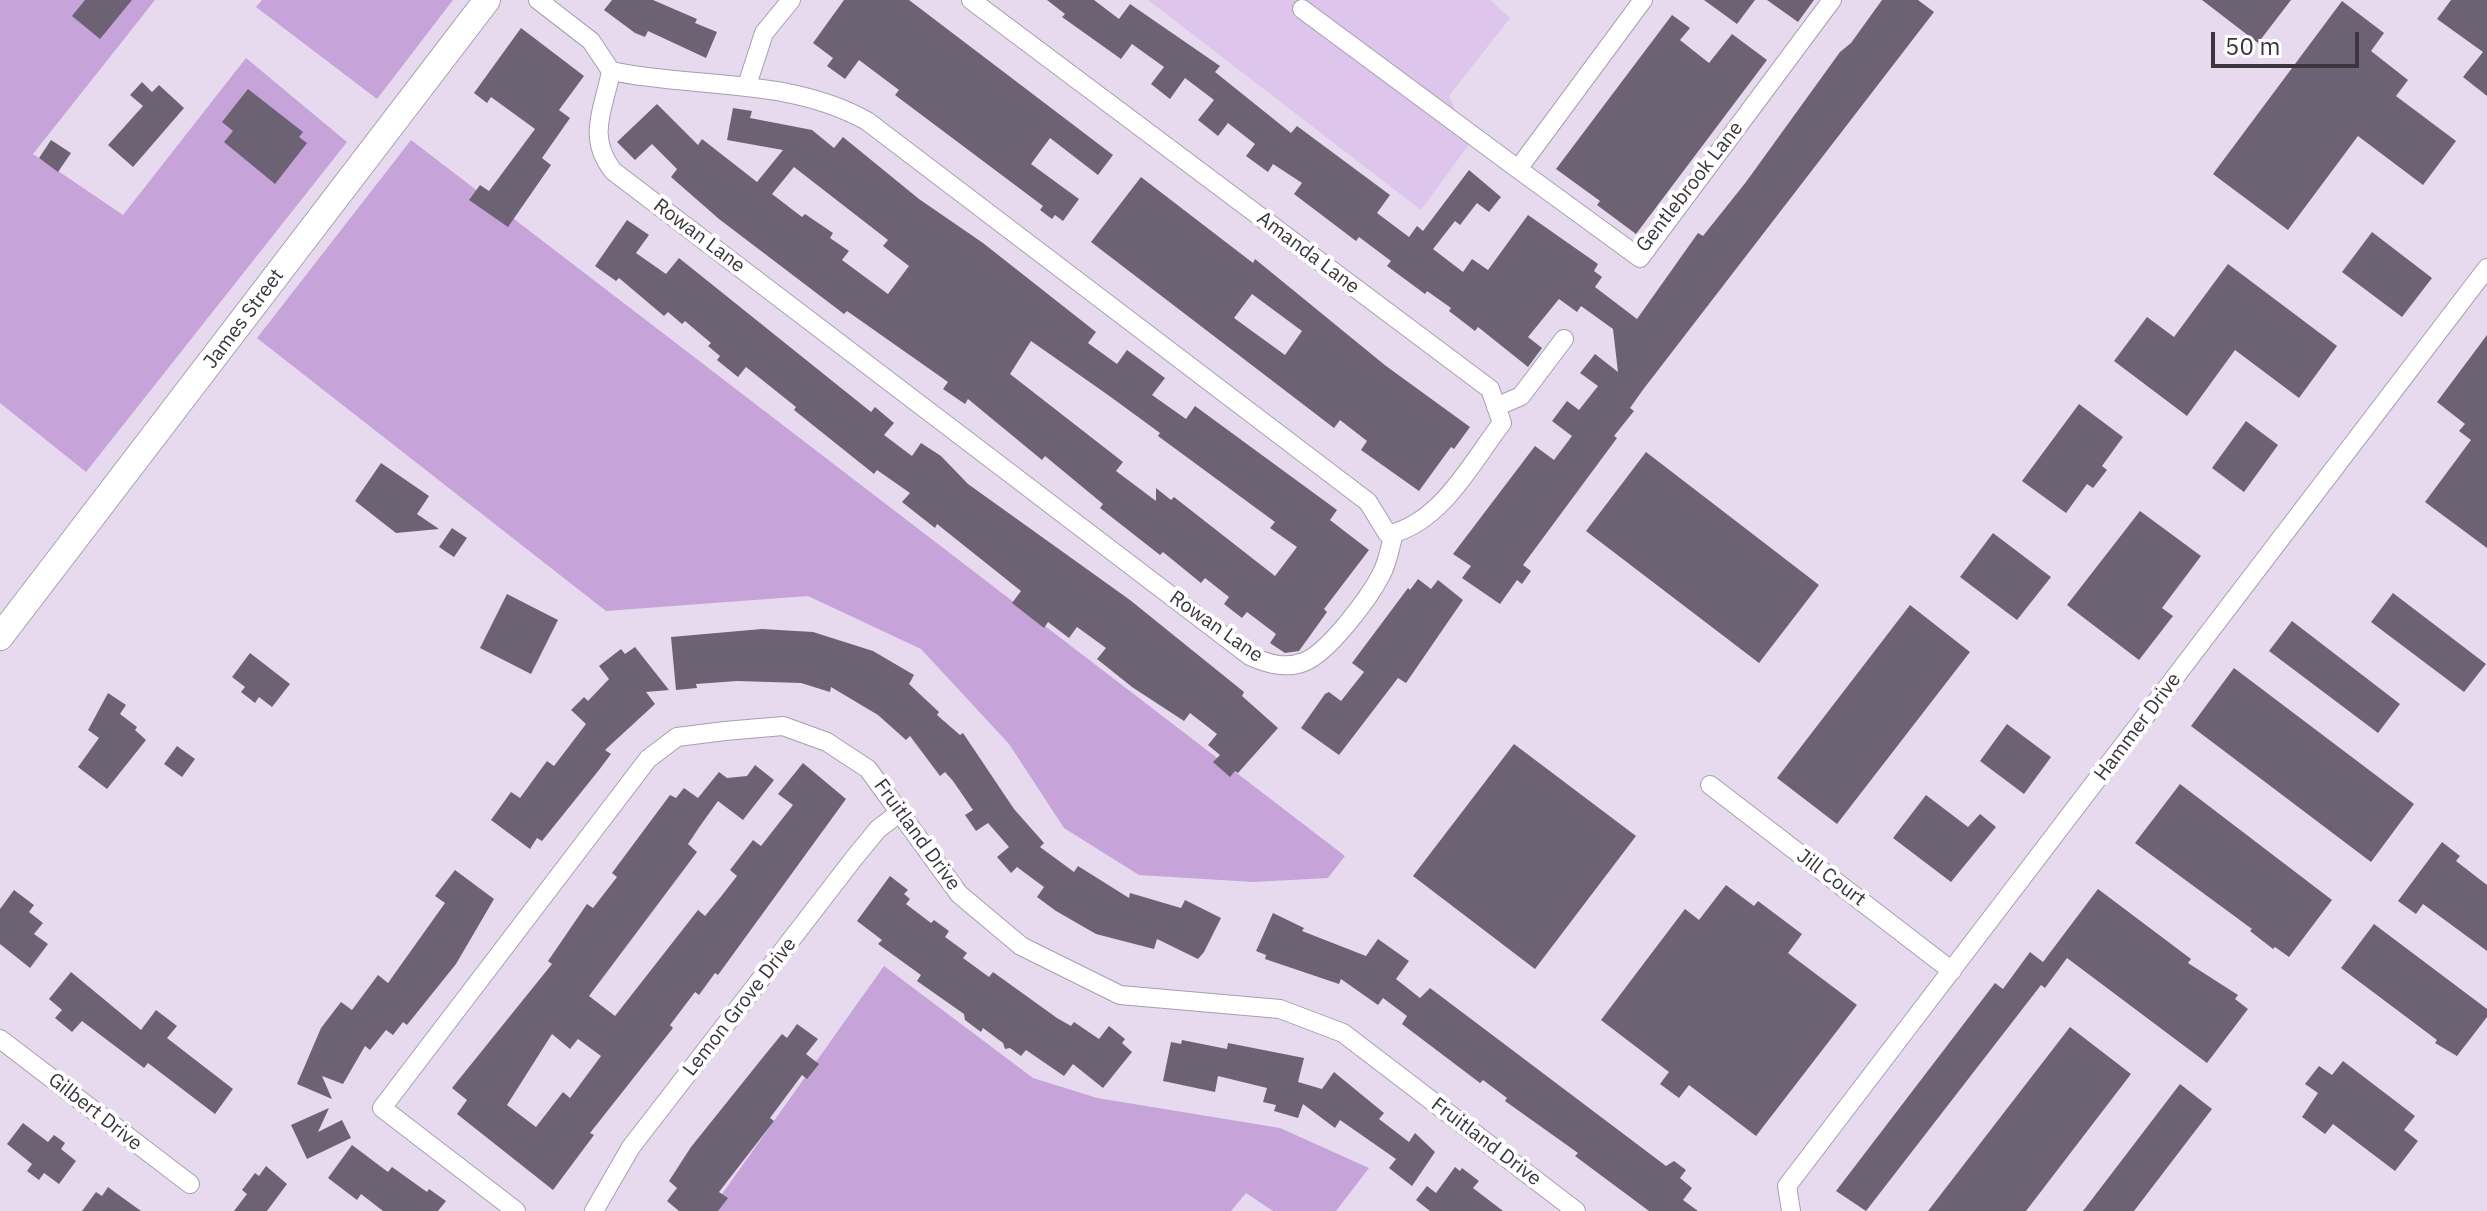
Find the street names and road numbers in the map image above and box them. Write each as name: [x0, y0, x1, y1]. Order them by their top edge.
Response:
street label: Gentlebrook Lane: [1632, 117, 1748, 257]
street label: Rowan Lane: [648, 194, 750, 278]
street label: Amanda Lane: [1252, 207, 1364, 299]
street label: James Street: [199, 264, 289, 374]
street label: Rowan Lane: [1165, 586, 1267, 668]
street label: Hammer Drive: [2090, 668, 2186, 786]
street label: Fruitland Drive: [869, 775, 965, 895]
street label: Jill Court: [1792, 844, 1870, 912]
street label: Lemon Grove Drive: [678, 933, 802, 1081]
street label: Gilbert Drive: [43, 1068, 147, 1156]
street label: Fruitland Drive: [1426, 1093, 1546, 1191]

